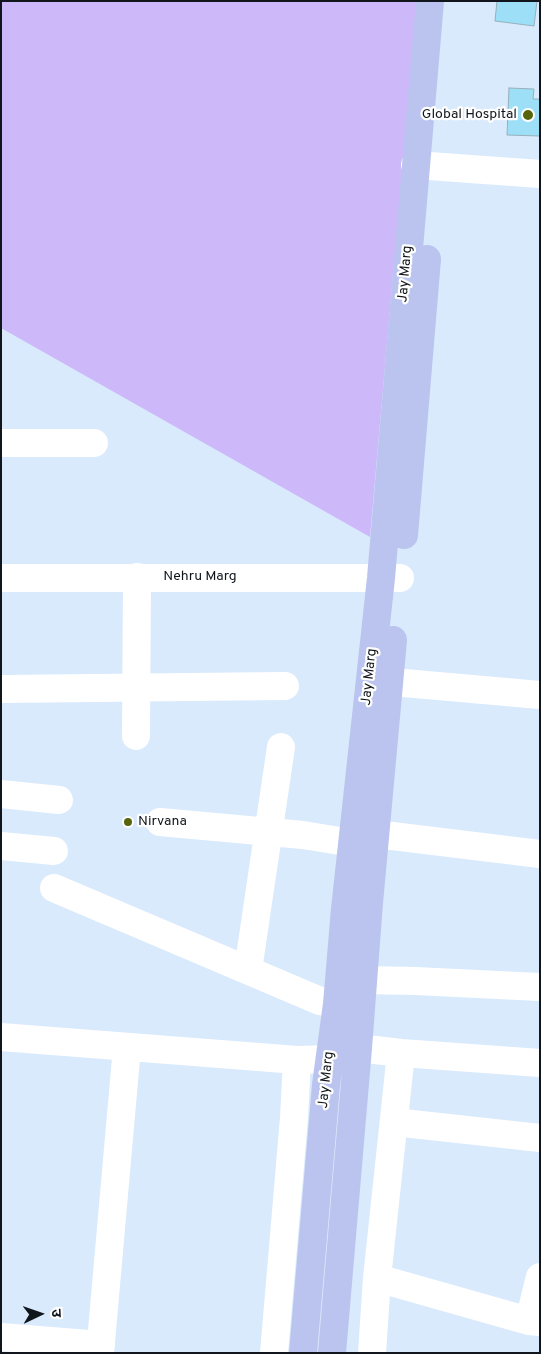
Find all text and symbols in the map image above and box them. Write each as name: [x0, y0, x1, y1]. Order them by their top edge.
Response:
place label: Global Hospital: [422, 107, 517, 123]
marker: Global Hospital: [521, 108, 535, 122]
street label: Jay Marg: [395, 245, 417, 303]
street label: Nehru Marg: [163, 569, 237, 585]
street label: Jay Marg: [359, 648, 381, 706]
place label: Nirvana: [138, 814, 187, 830]
marker: Nirvana: [122, 816, 134, 828]
street label: Jay Marg: [316, 1051, 338, 1109]
north arrow: [15, 1289, 65, 1339]
text: उ: [47, 1309, 64, 1318]

